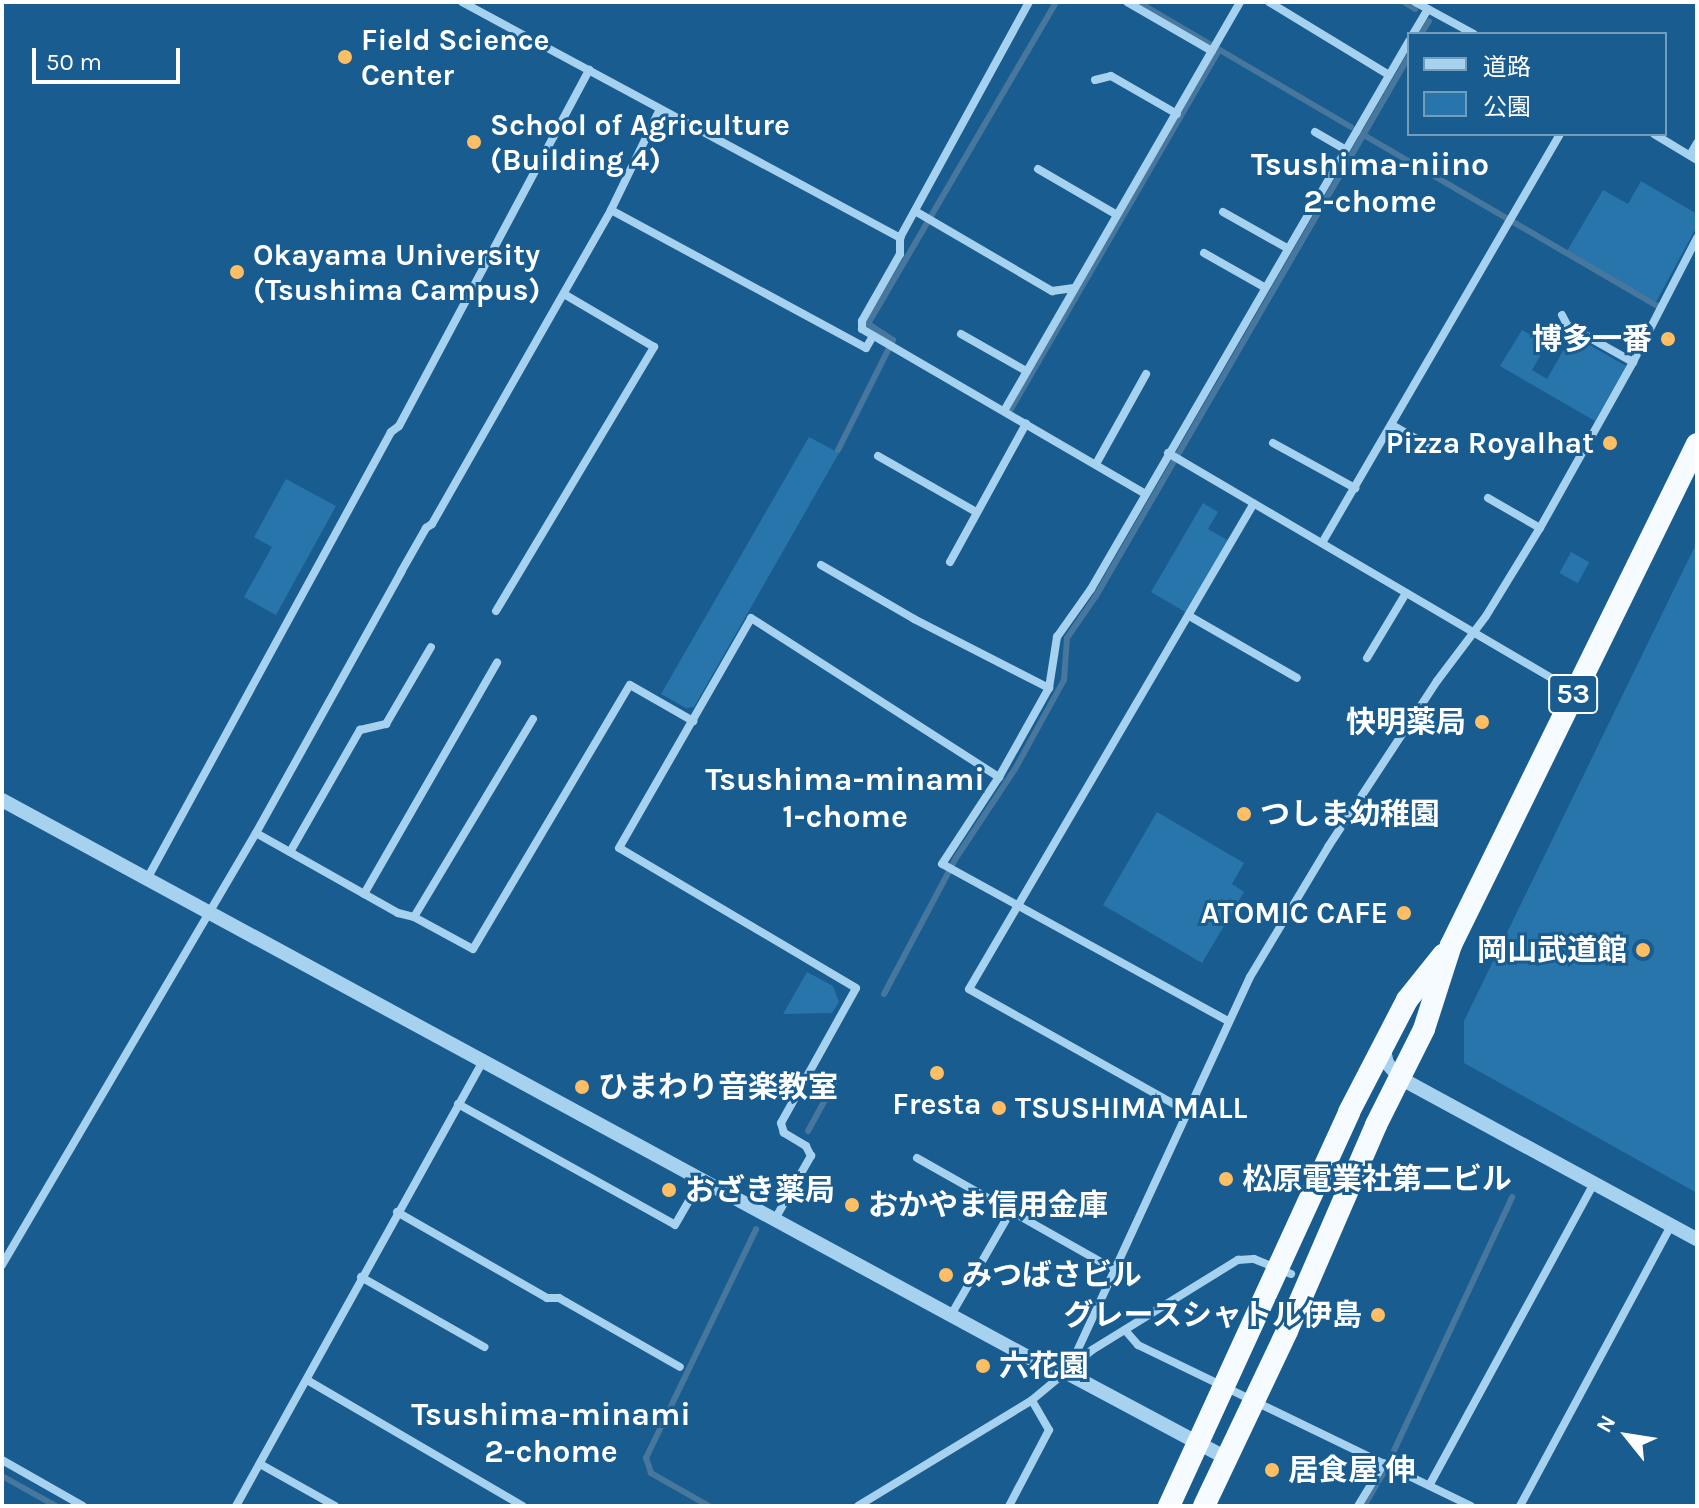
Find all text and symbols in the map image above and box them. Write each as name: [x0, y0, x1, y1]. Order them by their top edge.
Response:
place label: Field Science Center: [361, 22, 550, 92]
scale bar: [36, 32, 184, 82]
legend: [1407, 32, 1667, 136]
text: 50 m: [46, 48, 102, 76]
marker: Field Science Center: [336, 48, 354, 66]
text: 道路: [1483, 53, 1531, 81]
text: 公園: [1483, 93, 1531, 121]
place label: School of Agriculture (Building 4): [490, 107, 790, 178]
marker: School of Agriculture (Building 4): [465, 133, 483, 151]
district label: Tsushima-niino 2-chome: [1251, 147, 1489, 222]
place label: Okayama University (Tsushima Campus): [253, 237, 541, 308]
marker: Okayama University (Tsushima Campus): [228, 263, 246, 281]
place label: 博多一番: [1532, 321, 1652, 357]
marker: 博多一番: [1659, 330, 1677, 348]
place label: Pizza Royalhat: [1386, 425, 1594, 461]
marker: Pizza Royalhat: [1601, 434, 1619, 452]
road number: 53: [1547, 670, 1599, 718]
place label: 快明薬局: [1346, 704, 1466, 740]
marker: 快明薬局: [1473, 713, 1491, 731]
district label: Tsushima-minami 1-chome: [705, 762, 985, 837]
place label: つしま幼稚園: [1260, 796, 1440, 832]
marker: つしま幼稚園: [1235, 805, 1253, 823]
place label: ATOMIC CAFE: [1200, 895, 1388, 931]
marker: ATOMIC CAFE: [1395, 904, 1413, 922]
place label: 岡山武道館: [1477, 932, 1627, 968]
marker: 岡山武道館: [1634, 941, 1652, 959]
marker: Fresta: [928, 1064, 946, 1082]
place label: ひまわり音楽教室: [598, 1069, 838, 1105]
marker: ひまわり音楽教室: [573, 1078, 591, 1096]
place label: Fresta: [892, 1086, 982, 1122]
place label: TSUSHIMA MALL: [1015, 1090, 1247, 1126]
marker: TSUSHIMA MALL: [990, 1099, 1008, 1117]
place label: 松原電業社第二ビル: [1242, 1161, 1512, 1197]
marker: 松原電業社第二ビル: [1217, 1170, 1235, 1188]
place label: おざき薬局: [685, 1172, 835, 1208]
marker: おざき薬局: [660, 1181, 678, 1199]
place label: おかやま信用金庫: [868, 1187, 1108, 1223]
marker: おかやま信用金庫: [843, 1196, 861, 1214]
place label: みつばさビル: [962, 1257, 1142, 1293]
marker: みつばさビル: [937, 1266, 955, 1284]
place label: グレースシャトル伊島: [1062, 1297, 1362, 1333]
marker: グレースシャトル伊島: [1369, 1306, 1387, 1324]
place label: 六花園: [999, 1348, 1089, 1384]
marker: 六花園: [974, 1357, 992, 1375]
north arrow: [1587, 1396, 1667, 1476]
district label: Tsushima-minami 2-chome: [411, 1397, 691, 1472]
text: N: [1591, 1411, 1621, 1437]
place label: 居食屋 伸: [1288, 1452, 1416, 1488]
marker: 居食屋 伸: [1263, 1461, 1281, 1479]

